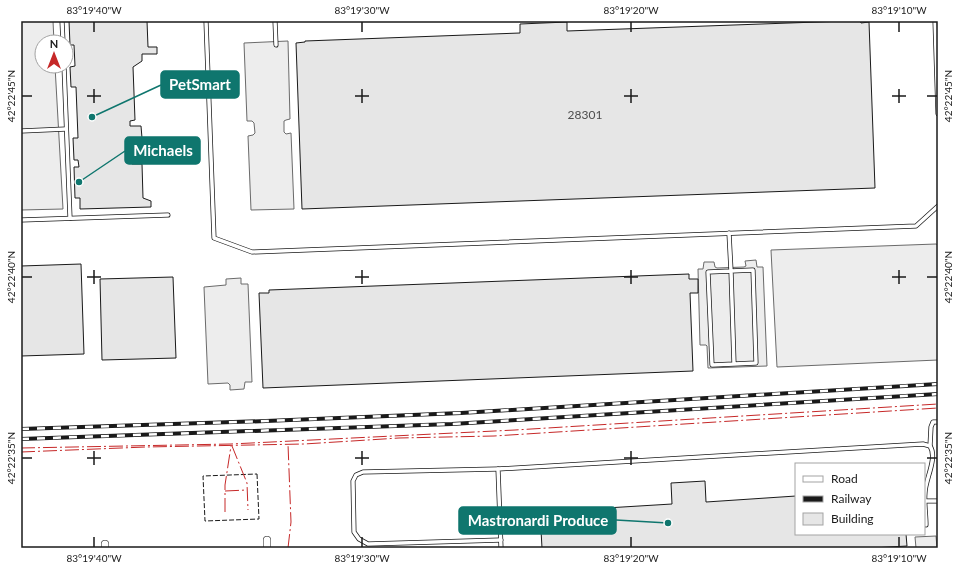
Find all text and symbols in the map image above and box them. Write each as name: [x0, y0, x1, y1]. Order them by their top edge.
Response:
text: 83°19'40"W: [66, 4, 122, 16]
text: 83°19'30"W: [334, 4, 390, 16]
text: 83°19'20"W: [603, 4, 659, 16]
text: 83°19'10"W: [871, 4, 927, 16]
north arrow: [34, 34, 74, 74]
text: N: [50, 37, 58, 50]
text: 42°22'45"N: [5, 70, 17, 122]
text: 42°22'45"N: [942, 70, 954, 122]
callout: PetSmart: [161, 71, 239, 98]
text: PetSmart: [169, 75, 231, 93]
house number: 28301: [568, 107, 602, 122]
callout: Michaels: [125, 137, 200, 164]
text: Michaels: [133, 141, 193, 159]
text: 42°22'40"N: [5, 251, 17, 303]
text: 42°22'40"N: [942, 251, 954, 303]
text: 42°22'35"N: [5, 432, 17, 484]
text: 42°22'35"N: [942, 432, 954, 484]
legend: [795, 463, 925, 535]
text: Road: [831, 471, 858, 486]
text: Railway: [831, 491, 872, 506]
callout: Mastronardi Produce: [459, 507, 616, 534]
text: Mastronardi Produce: [468, 511, 608, 529]
text: Building: [831, 511, 874, 526]
text: 83°19'40"W: [66, 552, 122, 564]
text: 83°19'30"W: [334, 552, 390, 564]
text: 83°19'20"W: [603, 552, 659, 564]
text: 83°19'10"W: [871, 552, 927, 564]

